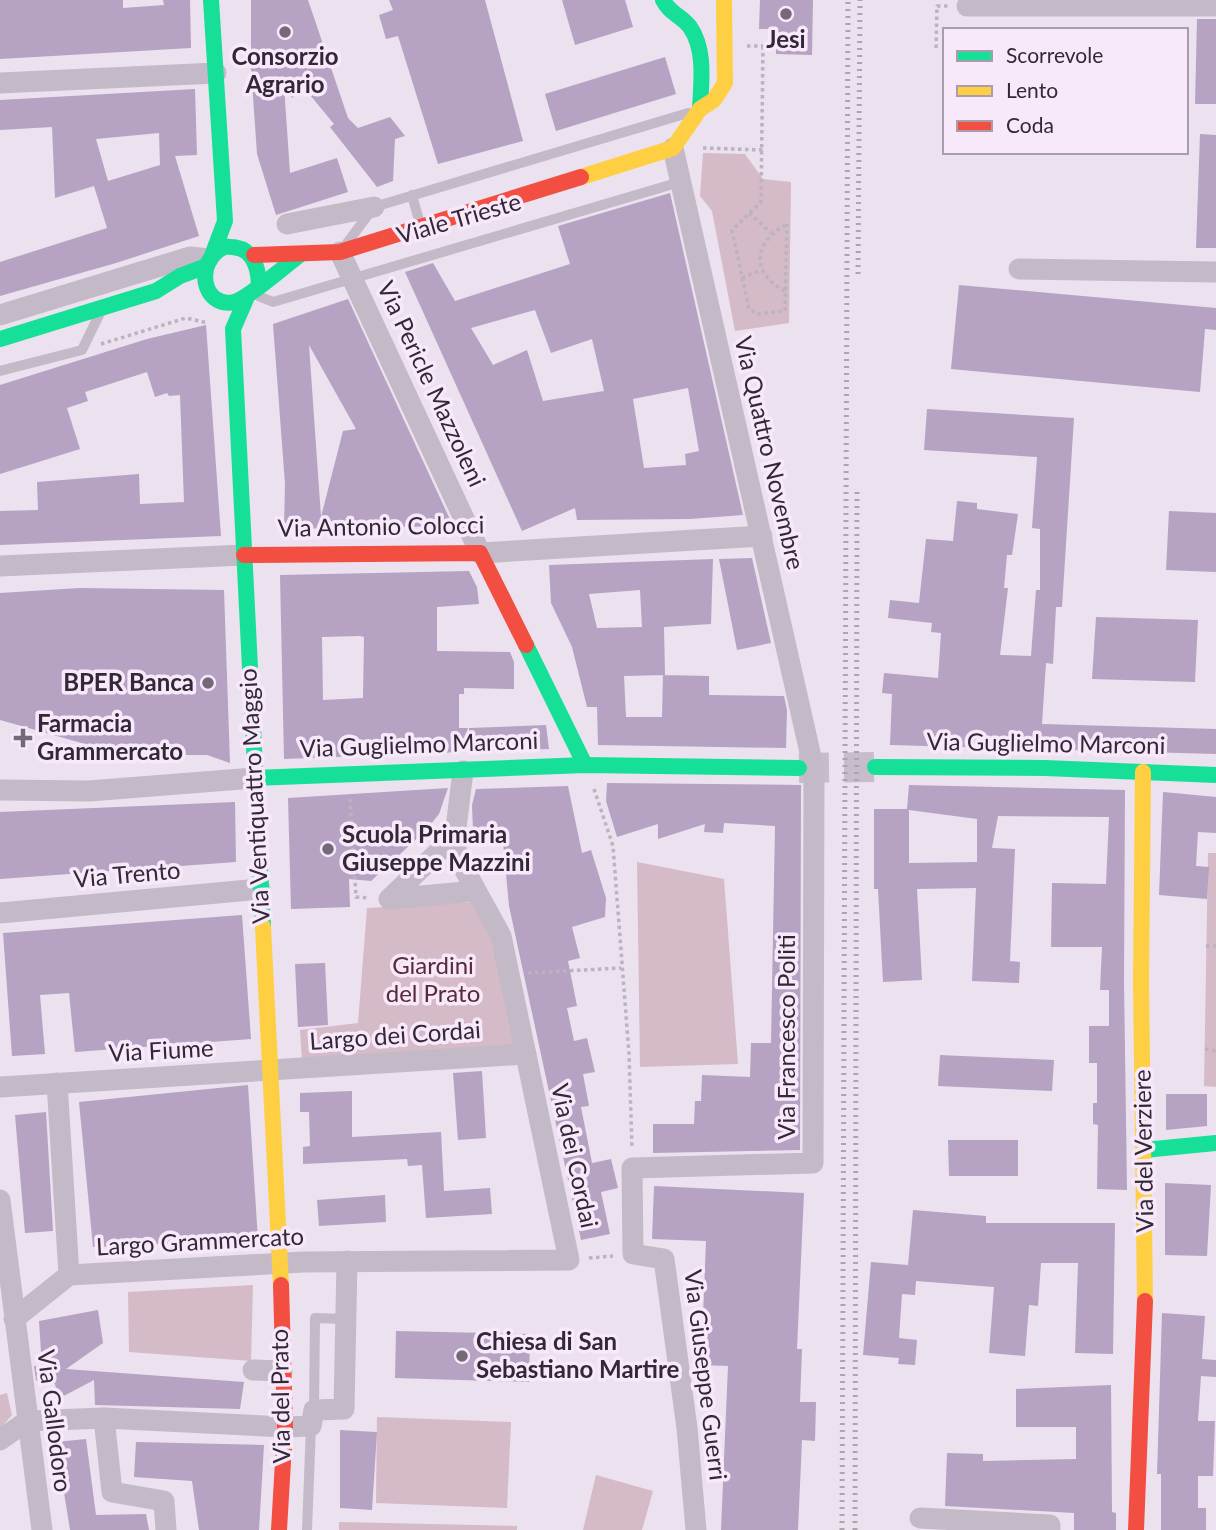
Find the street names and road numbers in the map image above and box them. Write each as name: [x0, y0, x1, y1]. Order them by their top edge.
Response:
street label: Viale Trieste: [393, 186, 524, 249]
street label: Via Pericle Mazzoleni: [372, 276, 493, 491]
street label: Via Quattro Novembre: [729, 333, 811, 572]
street label: Via Antonio Colocci: [277, 509, 485, 542]
street label: Via Ventiquattro Maggio: [232, 668, 275, 924]
street label: Via Guglielmo Marconi: [299, 725, 539, 762]
street label: Via Guglielmo Marconi: [926, 726, 1166, 759]
street label: Via Trento: [72, 854, 182, 893]
street label: Via Francesco Politi: [771, 934, 800, 1140]
street label: Largo dei Cordai: [308, 1014, 481, 1055]
street label: Via Fiume: [108, 1032, 214, 1067]
street label: Via del Verziere: [1127, 1069, 1158, 1233]
street label: Via dei Cordai: [546, 1081, 605, 1231]
street label: Largo Grammercato: [95, 1221, 305, 1260]
street label: Via Giuseppe Guerri: [679, 1268, 734, 1482]
street label: Via del Prato: [264, 1328, 295, 1464]
street label: Via Gallodoro: [32, 1348, 79, 1494]

